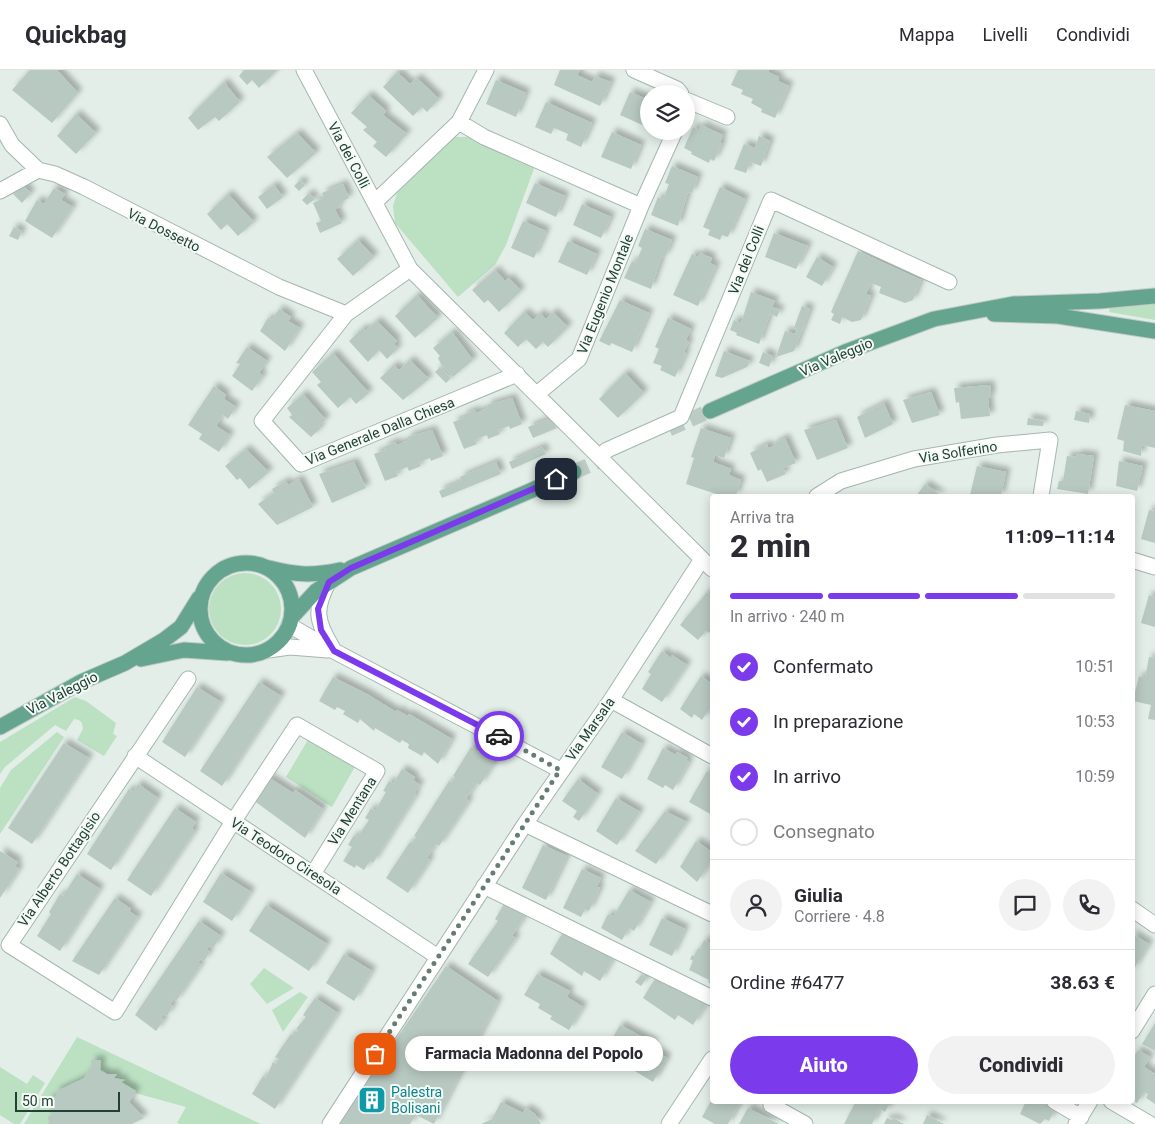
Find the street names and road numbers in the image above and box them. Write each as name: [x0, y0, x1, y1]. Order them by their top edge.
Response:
street label: Via dei Colli: [325, 119, 373, 191]
street label: Via Dossetto: [125, 205, 203, 255]
street label: Via dei Colli: [725, 223, 767, 297]
street label: Via Eugenio Montale: [574, 232, 636, 356]
street label: Via Valeggio: [797, 334, 875, 380]
street label: Via Generale Dalla Chiesa: [303, 394, 457, 468]
street label: Via Solferino: [918, 438, 998, 466]
street label: Via Valeggio: [24, 668, 100, 718]
street label: Via Marsala: [562, 694, 618, 764]
street label: Via Mentana: [324, 774, 380, 848]
street label: Via Alberto Bottagisio: [14, 808, 104, 930]
street label: Via Teodoro Ciresola: [228, 814, 344, 898]

